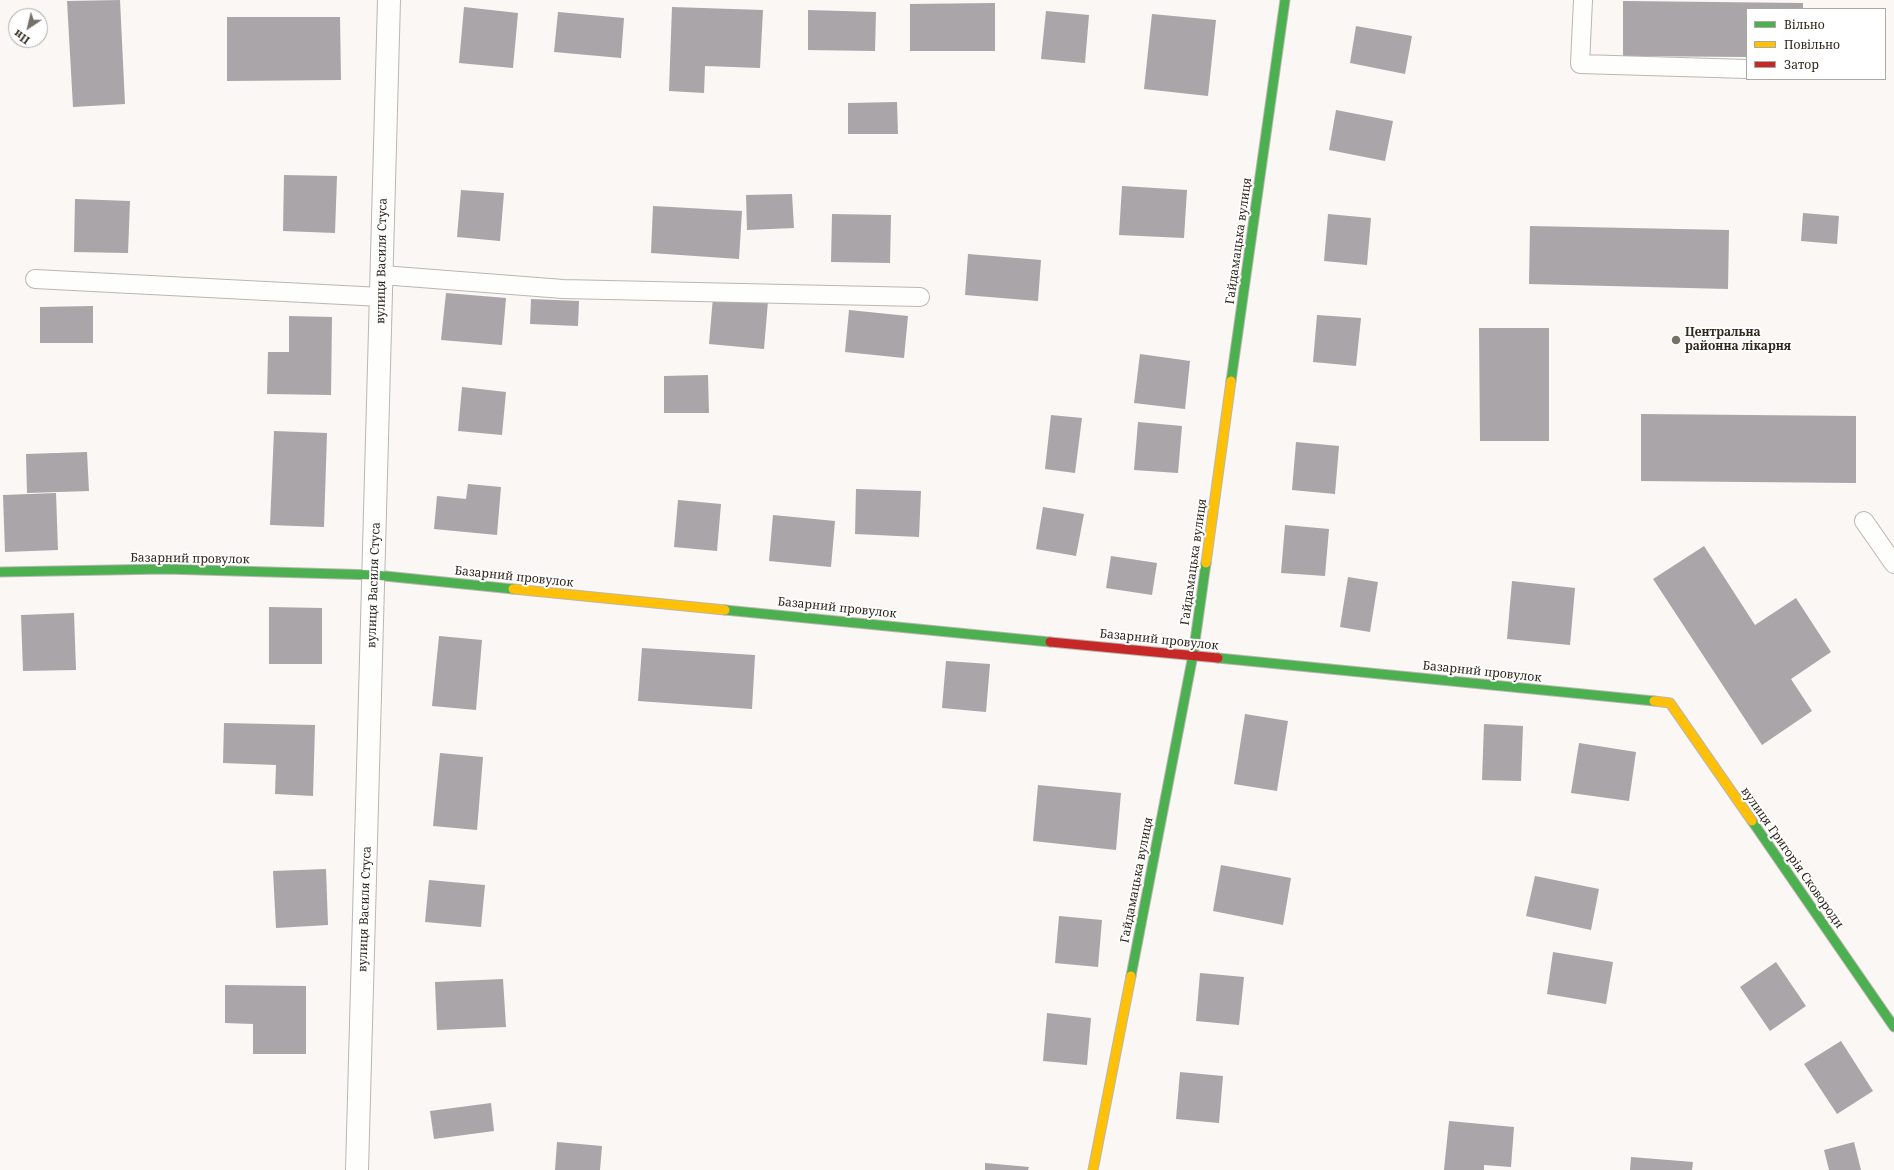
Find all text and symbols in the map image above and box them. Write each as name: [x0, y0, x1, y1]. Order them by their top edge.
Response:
north arrow: [8, 8, 48, 48]
legend: [1746, 8, 1886, 80]
text: Вільно: [1784, 16, 1825, 33]
text: Пн: [10, 27, 32, 48]
text: Повільно: [1784, 36, 1840, 53]
text: Затор: [1784, 56, 1819, 73]
street label: Гайдамацька вулиця: [1223, 177, 1255, 305]
street label: вулиця Василя Стуса: [374, 198, 390, 324]
place label: Центральна районна лікарня: [1685, 326, 1791, 354]
marker: Центральна районна лікарня: [1670, 334, 1682, 346]
street label: Гайдамацька вулиця: [1178, 498, 1210, 626]
street label: вулиця Василя Стуса: [365, 522, 383, 648]
street label: Базарний провулок: [130, 551, 250, 567]
street label: Базарний провулок: [454, 564, 574, 590]
street label: Базарний провулок: [777, 595, 897, 621]
street label: Базарний провулок: [1099, 627, 1219, 653]
street label: Базарний провулок: [1422, 659, 1542, 685]
street label: вулиця Григорія Сковороди: [1738, 785, 1846, 931]
street label: Гайдамацька вулиця: [1118, 816, 1156, 944]
street label: вулиця Василя Стуса: [356, 846, 374, 972]

